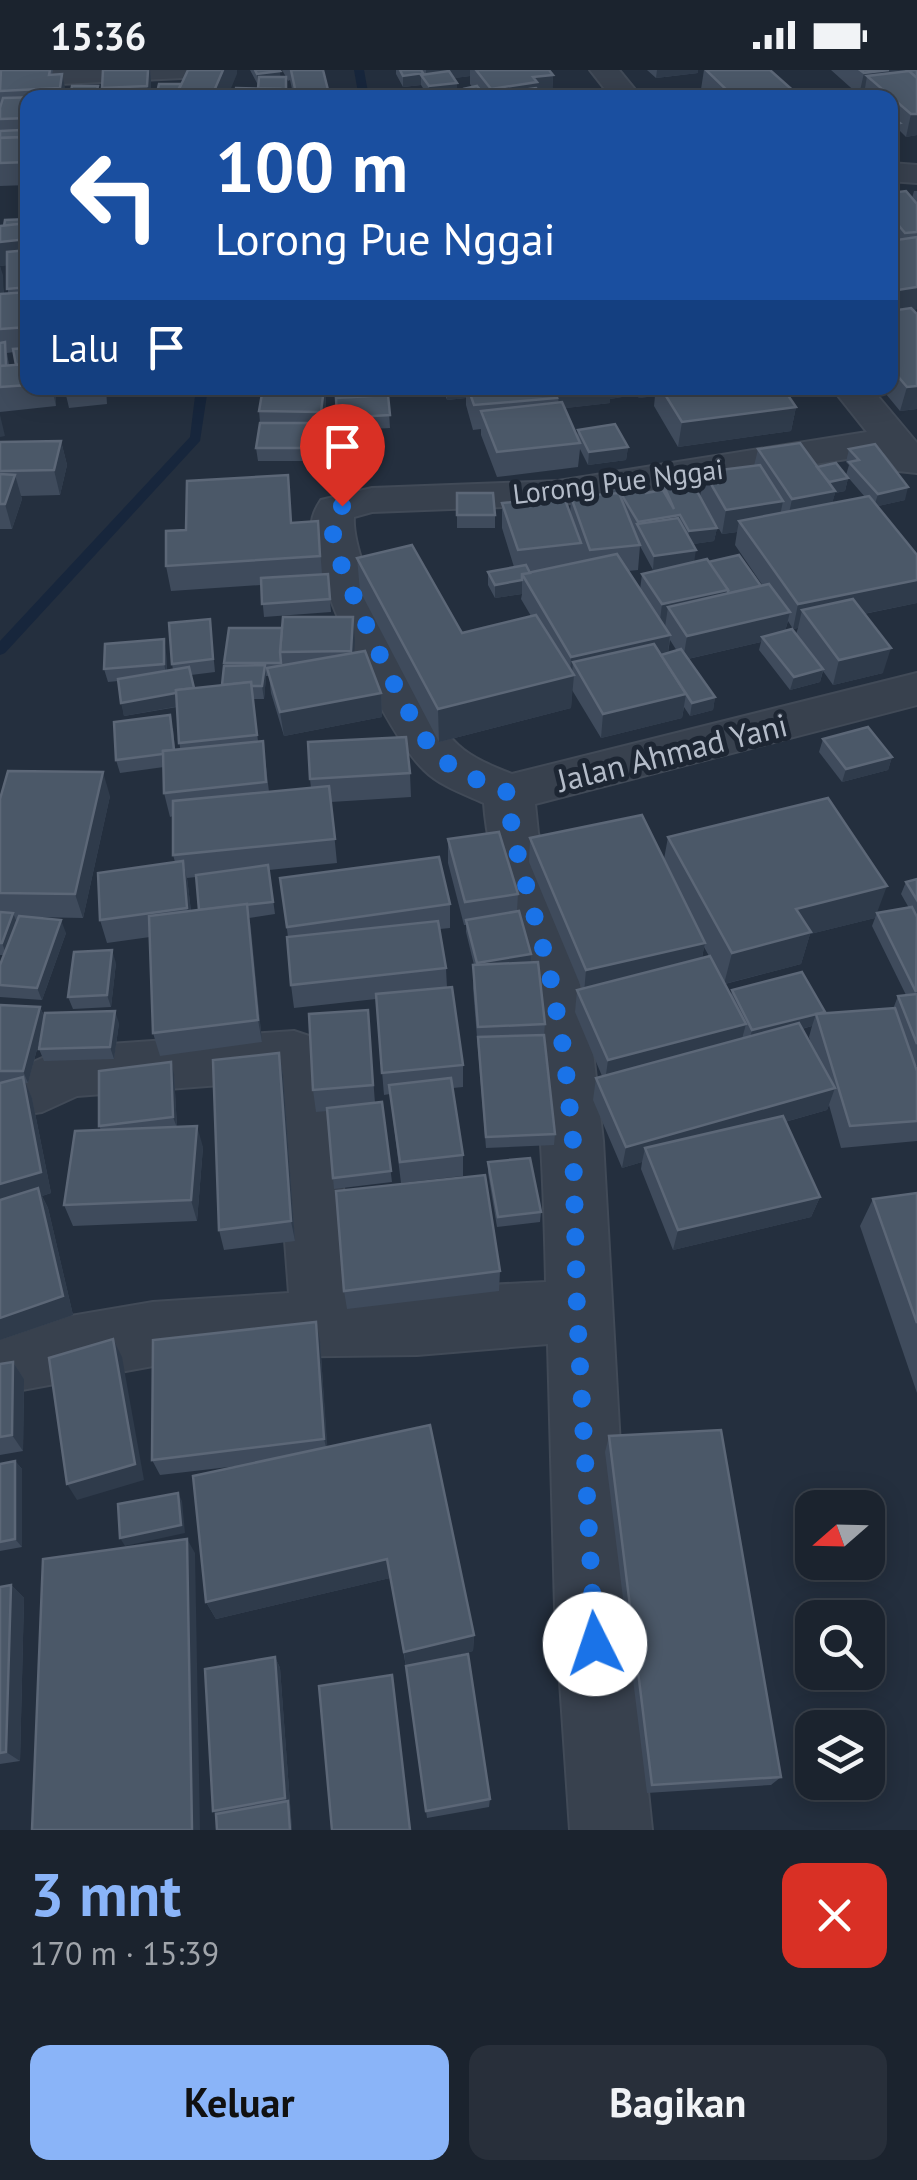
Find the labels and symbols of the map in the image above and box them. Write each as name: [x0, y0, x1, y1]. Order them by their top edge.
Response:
pin: [300, 404, 385, 507]
street label: Lorong Pue Nggai: [511, 450, 725, 512]
street label: Jalan Ahmad Yani: [551, 703, 791, 801]
north arrow: [795, 1490, 885, 1580]
position arrow: [543, 1592, 647, 1696]

